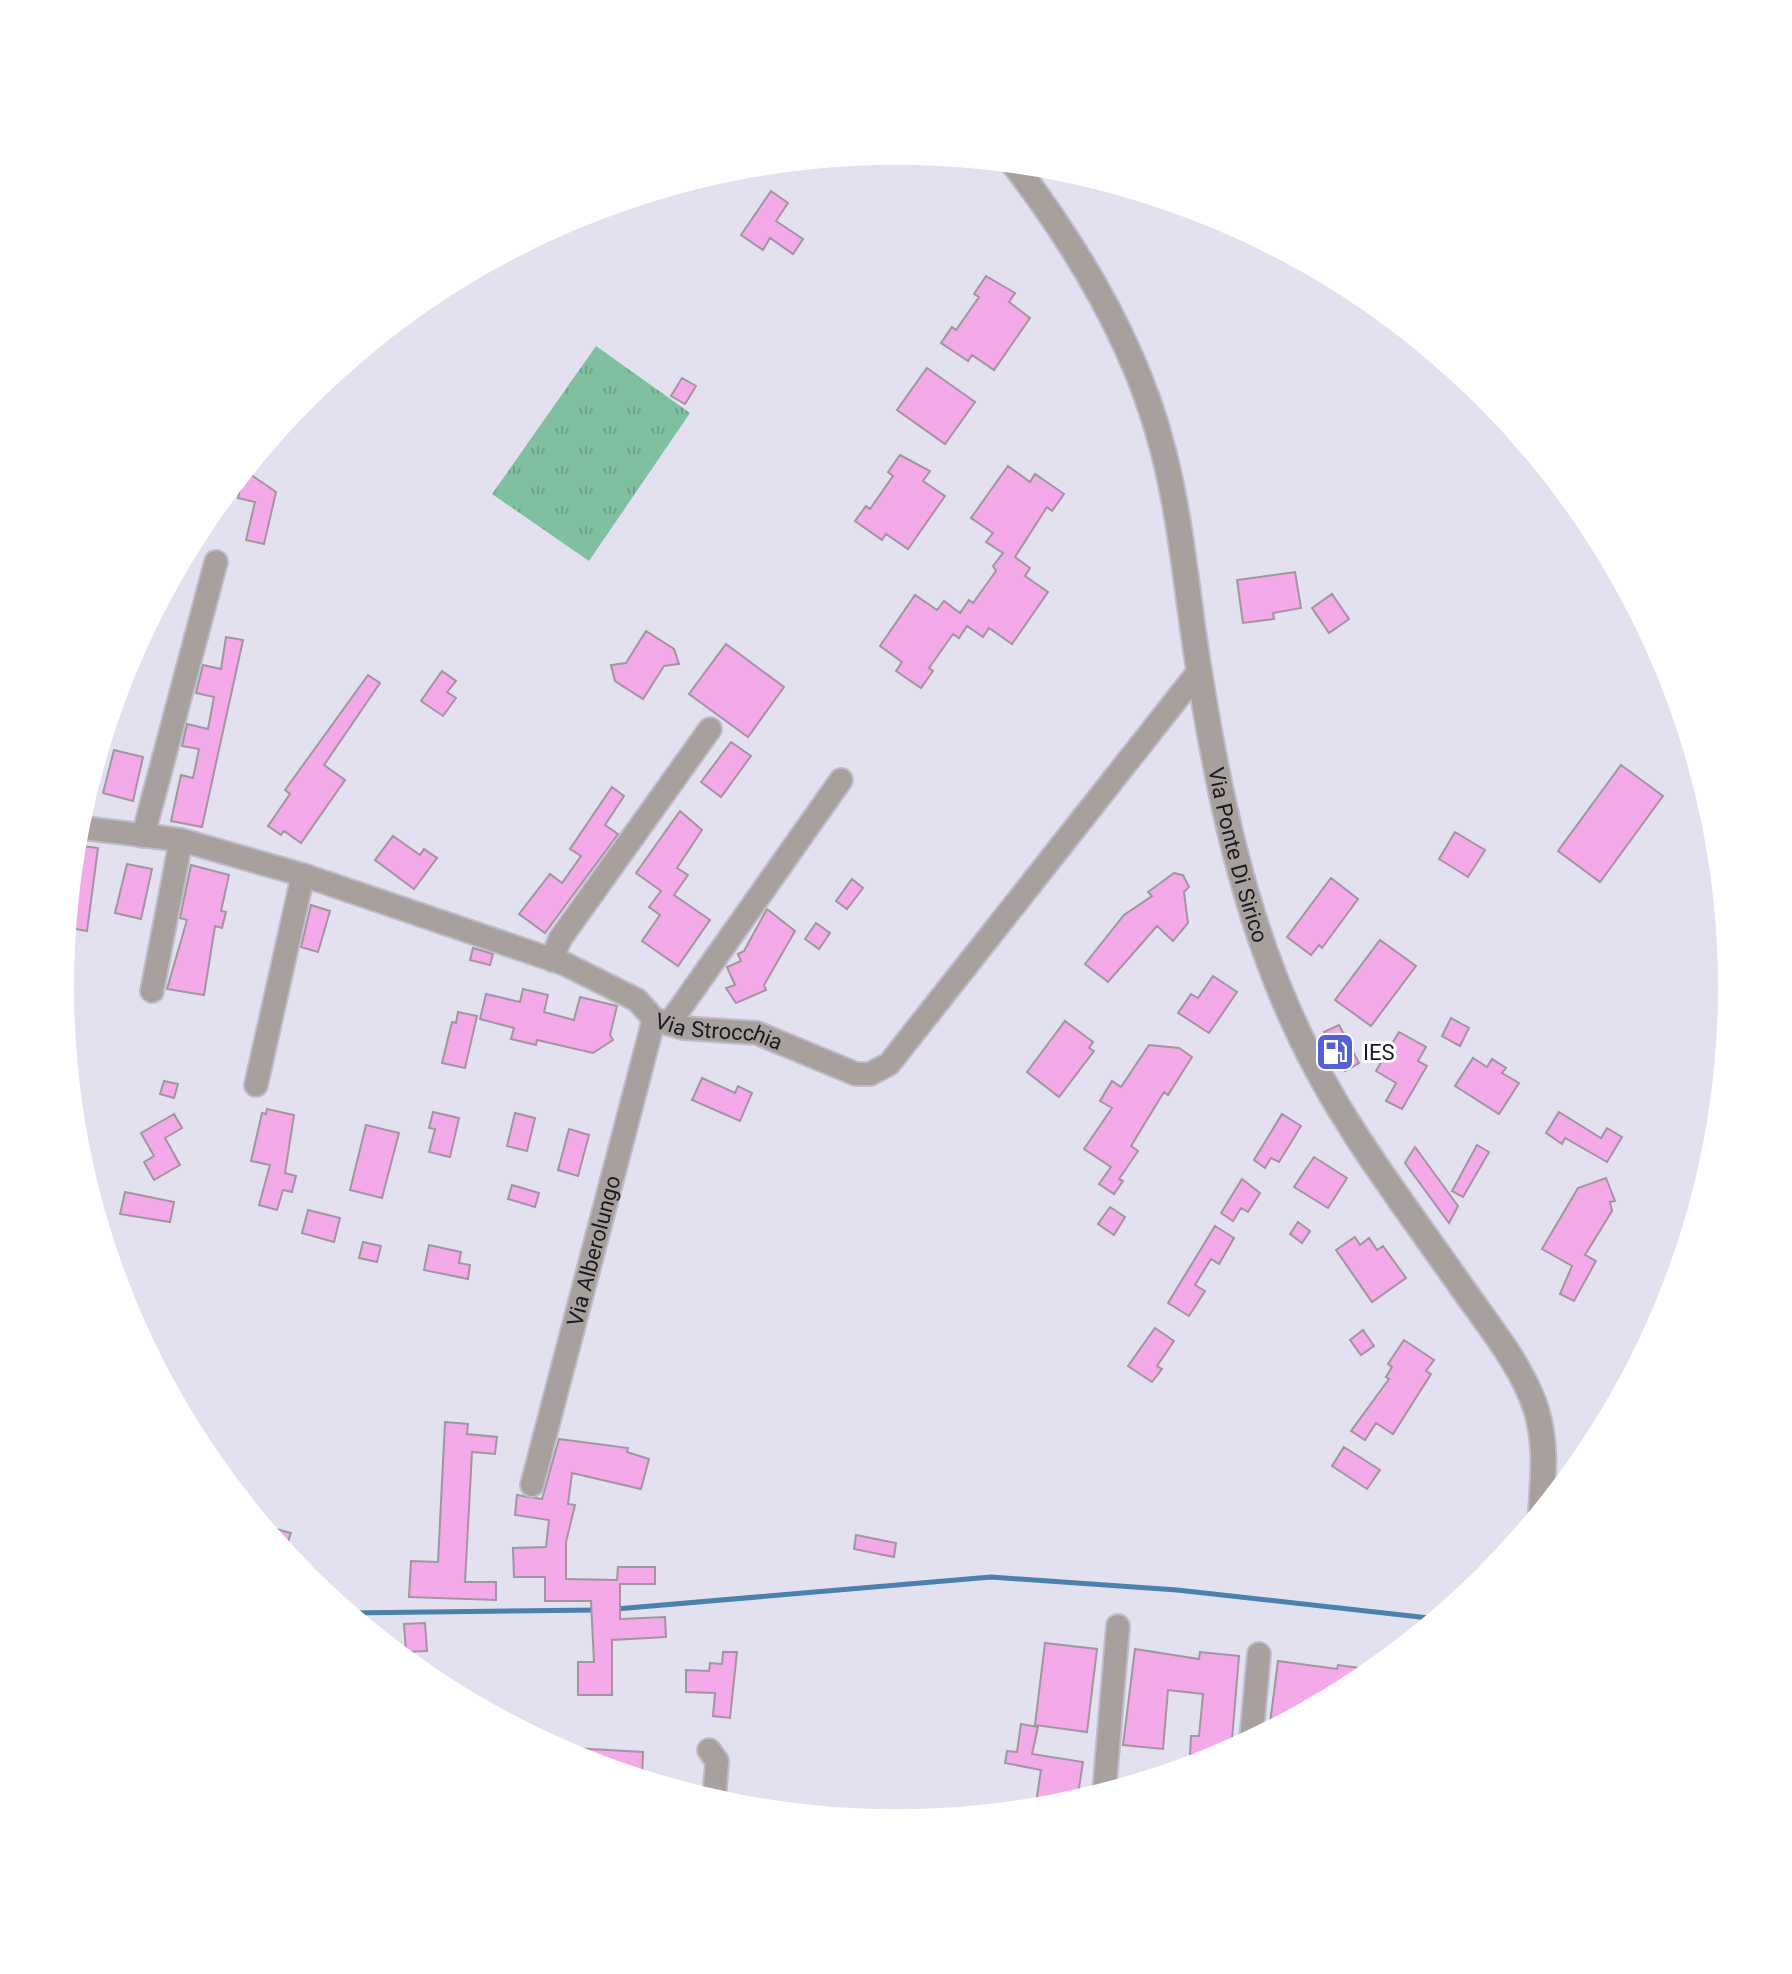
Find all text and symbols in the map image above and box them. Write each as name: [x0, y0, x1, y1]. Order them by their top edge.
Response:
street label: Via Ponte Di Sirico: [1203, 765, 1273, 946]
street label: Via Strocchia: [652, 1008, 786, 1055]
fuel station icon: IES: [1314, 1031, 1356, 1073]
place label: IES: [1363, 1040, 1395, 1065]
street label: Via Alberolungo: [562, 1173, 625, 1329]

